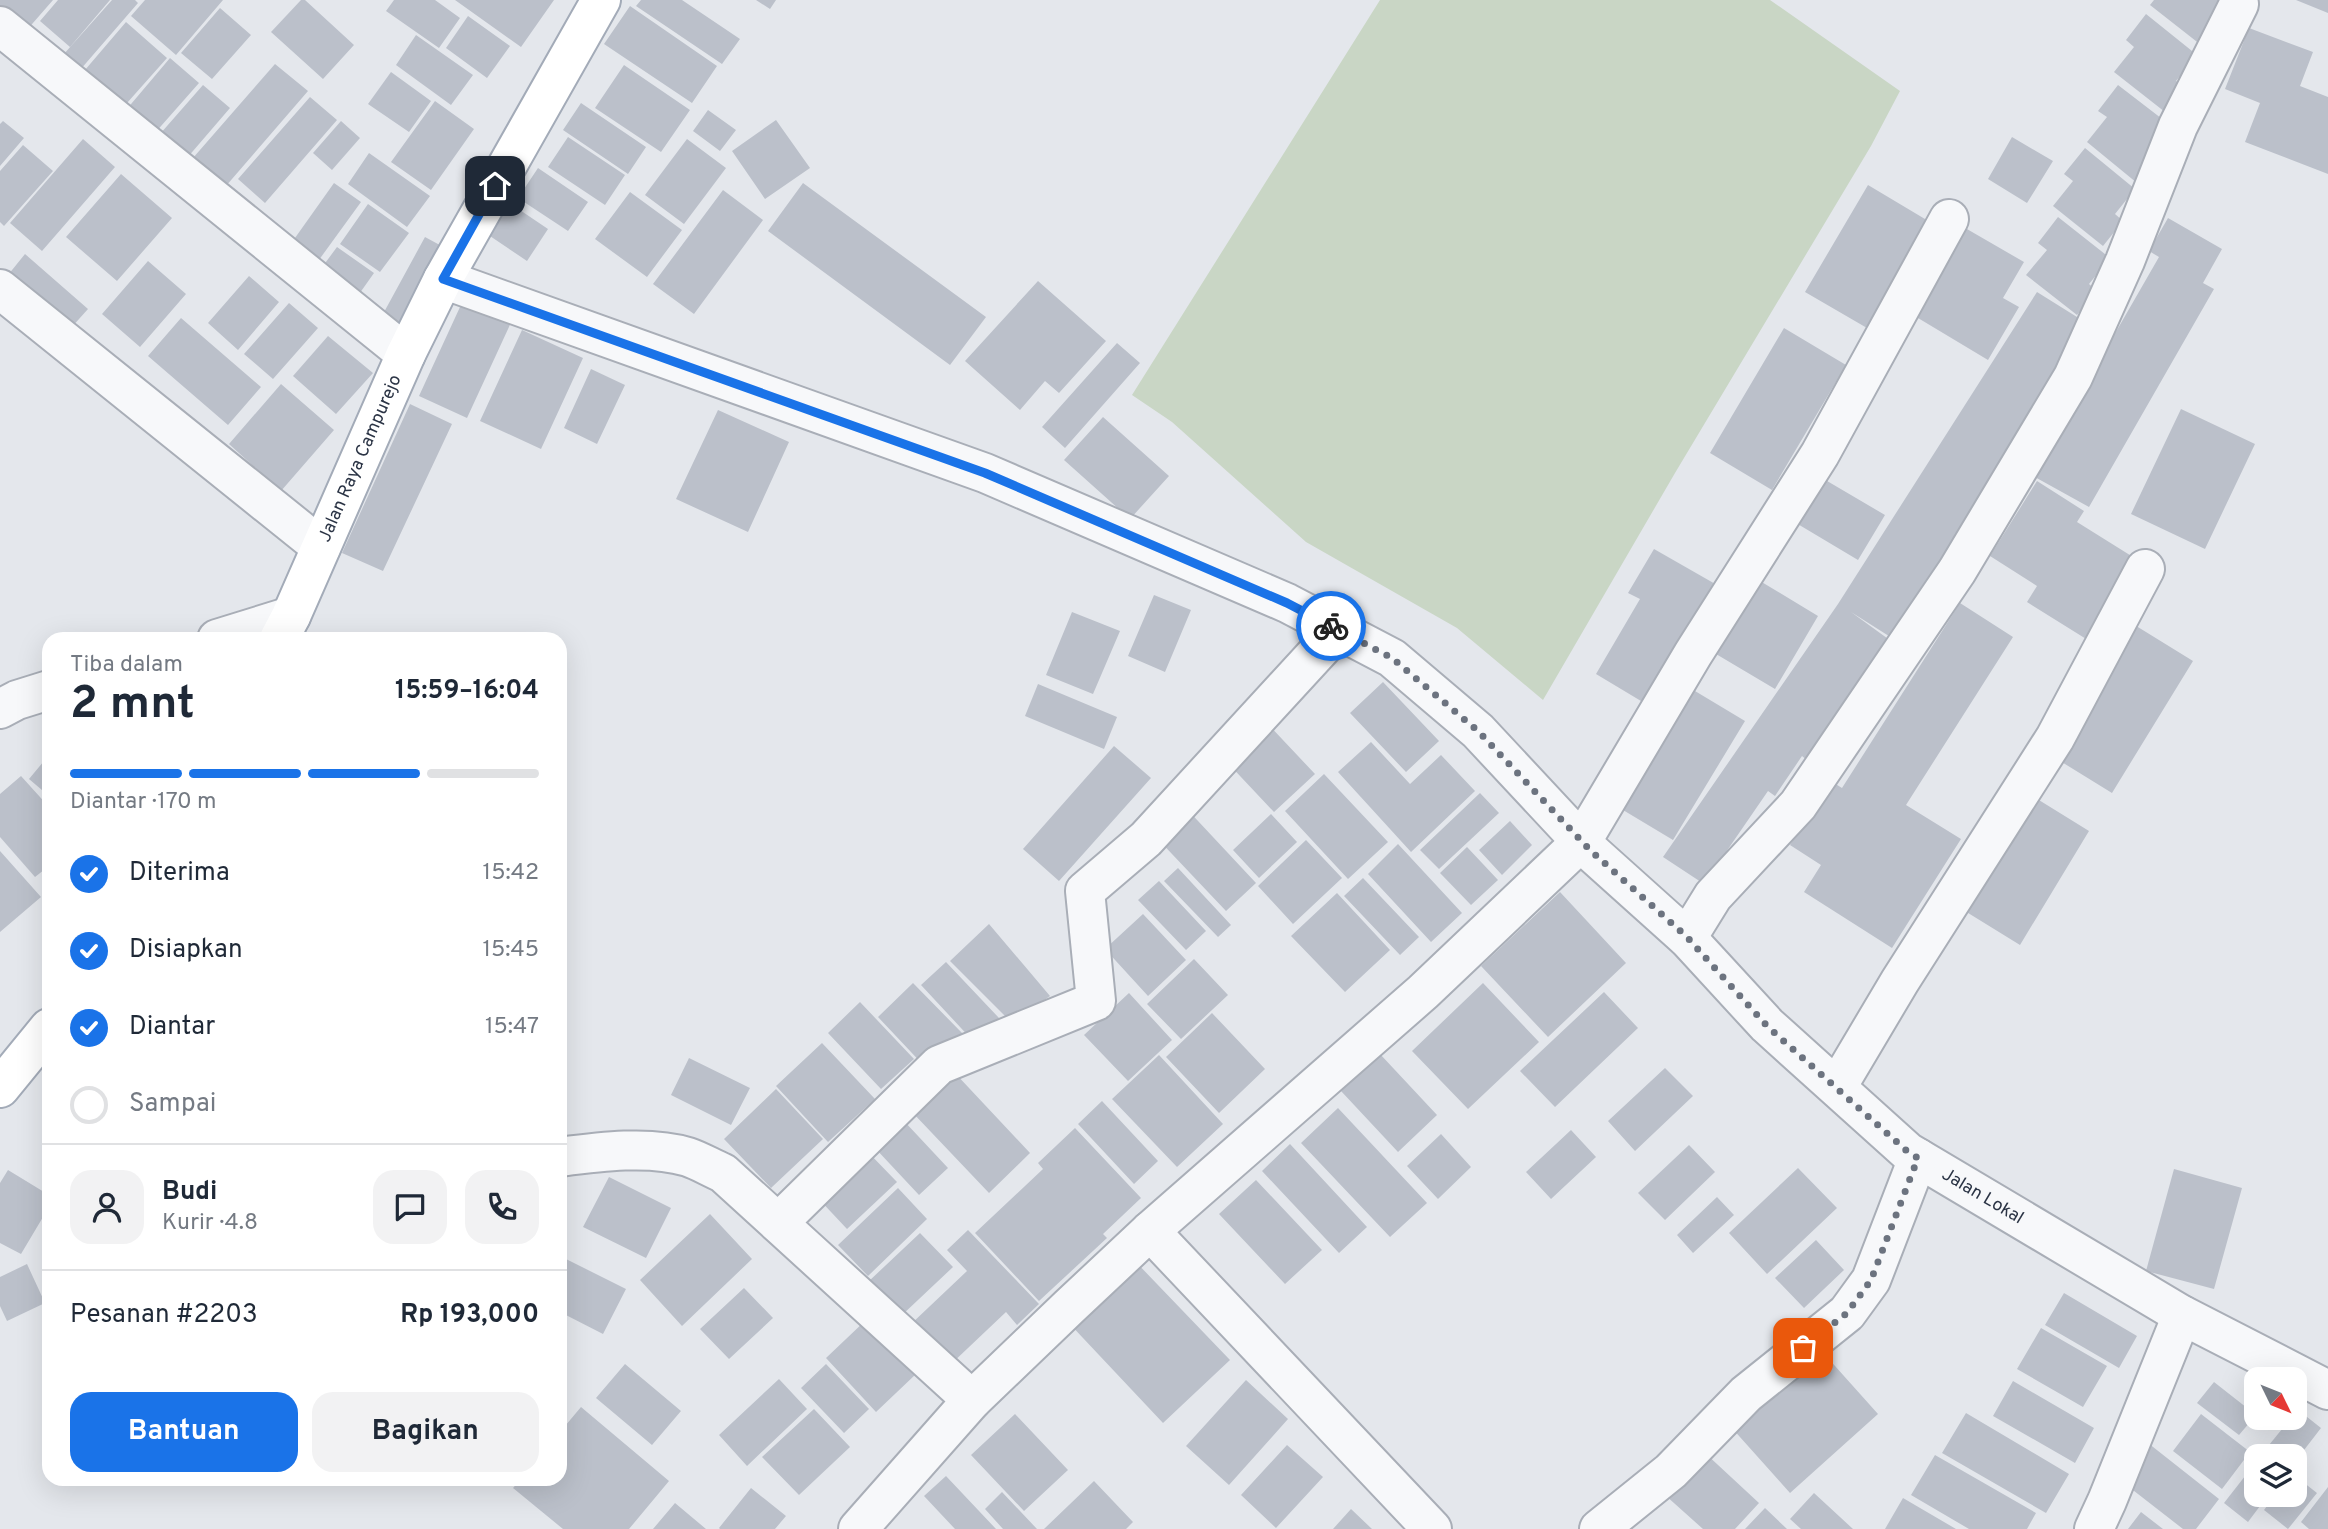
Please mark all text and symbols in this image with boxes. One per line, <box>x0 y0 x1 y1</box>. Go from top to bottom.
pin <box>465 156 525 216</box>
icon: home <box>476 167 514 205</box>
street label: Jalan Raya Campurejo <box>313 371 407 546</box>
courier <box>1296 591 1366 661</box>
icon: bike <box>1312 607 1350 645</box>
text: Tiba dalam <box>70 651 183 680</box>
text: 15:59–16:04 <box>395 675 539 708</box>
text: 2 mnt <box>70 676 195 735</box>
text: Diantar · 170 m <box>70 788 217 817</box>
icon: check <box>70 855 108 893</box>
text: Diterima <box>129 857 230 890</box>
text: 15:42 <box>483 859 539 888</box>
icon: check <box>70 932 108 970</box>
text: Disiapkan <box>129 934 243 967</box>
text: 15:45 <box>482 936 539 965</box>
icon: check <box>70 1009 108 1047</box>
text: Diantar <box>129 1011 215 1044</box>
text: 15:47 <box>485 1013 539 1042</box>
text: Sampai <box>129 1088 216 1121</box>
street label: Jalan Lokal <box>1937 1163 2028 1230</box>
button: person <box>70 1170 144 1244</box>
button: chat <box>373 1170 447 1244</box>
button: phone <box>465 1170 539 1244</box>
text: Budi <box>162 1176 217 1209</box>
text: Kurir · 4.8 <box>162 1209 258 1238</box>
text: Pesanan #2203 <box>70 1299 258 1332</box>
text: Rp 193,000 <box>400 1299 539 1332</box>
pin <box>1773 1318 1833 1378</box>
icon: bag <box>1784 1329 1822 1367</box>
north arrow <box>2244 1367 2306 1430</box>
map controls <box>2244 1367 2307 1507</box>
button: Bantuan <box>70 1392 298 1472</box>
button: Bagikan <box>312 1392 539 1472</box>
button: layers <box>2244 1444 2307 1507</box>

